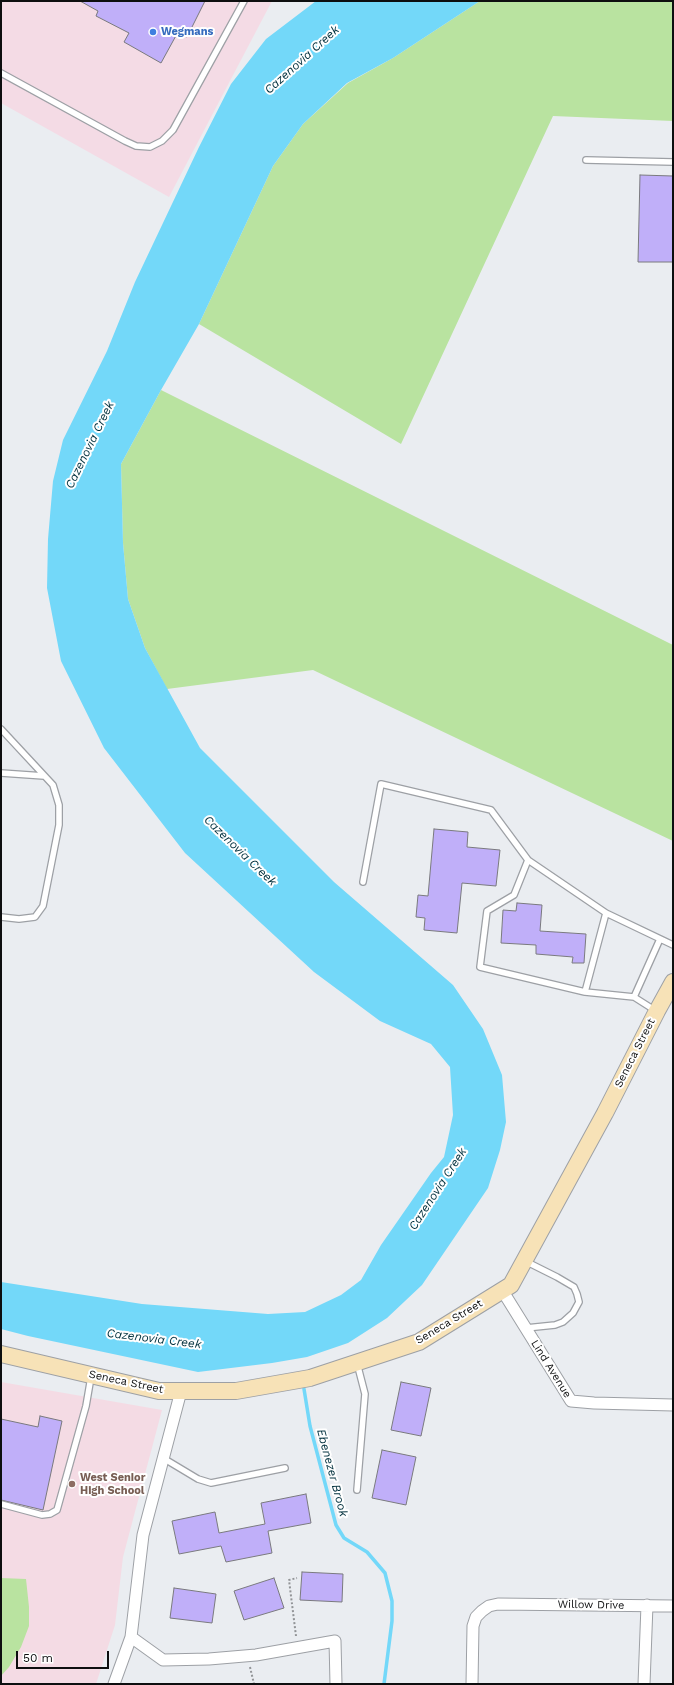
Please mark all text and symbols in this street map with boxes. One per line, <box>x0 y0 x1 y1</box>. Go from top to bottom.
water label: Cazenovia Creek <box>262 23 342 97</box>
place label: Wegmans <box>161 25 213 39</box>
marker: Wegmans <box>148 27 158 37</box>
water label: Cazenovia Creek <box>63 399 117 491</box>
water label: Cazenovia Creek <box>201 813 279 889</box>
street label: Seneca Street <box>612 1016 658 1090</box>
water label: Cazenovia Creek <box>406 1145 470 1233</box>
street label: Seneca Street <box>413 1297 485 1347</box>
water label: Cazenovia Creek <box>106 1326 202 1352</box>
street label: Lind Avenue <box>528 1338 574 1400</box>
street label: Seneca Street <box>88 1368 164 1396</box>
water label: Ebenezer Brook <box>313 1428 351 1518</box>
place label: West Senior High School <box>80 1471 145 1497</box>
marker: West Senior High School <box>67 1479 77 1489</box>
street label: Willow Drive <box>557 1598 625 1612</box>
scale bar <box>18 1643 111 1669</box>
text: 50 m <box>23 1651 53 1665</box>

